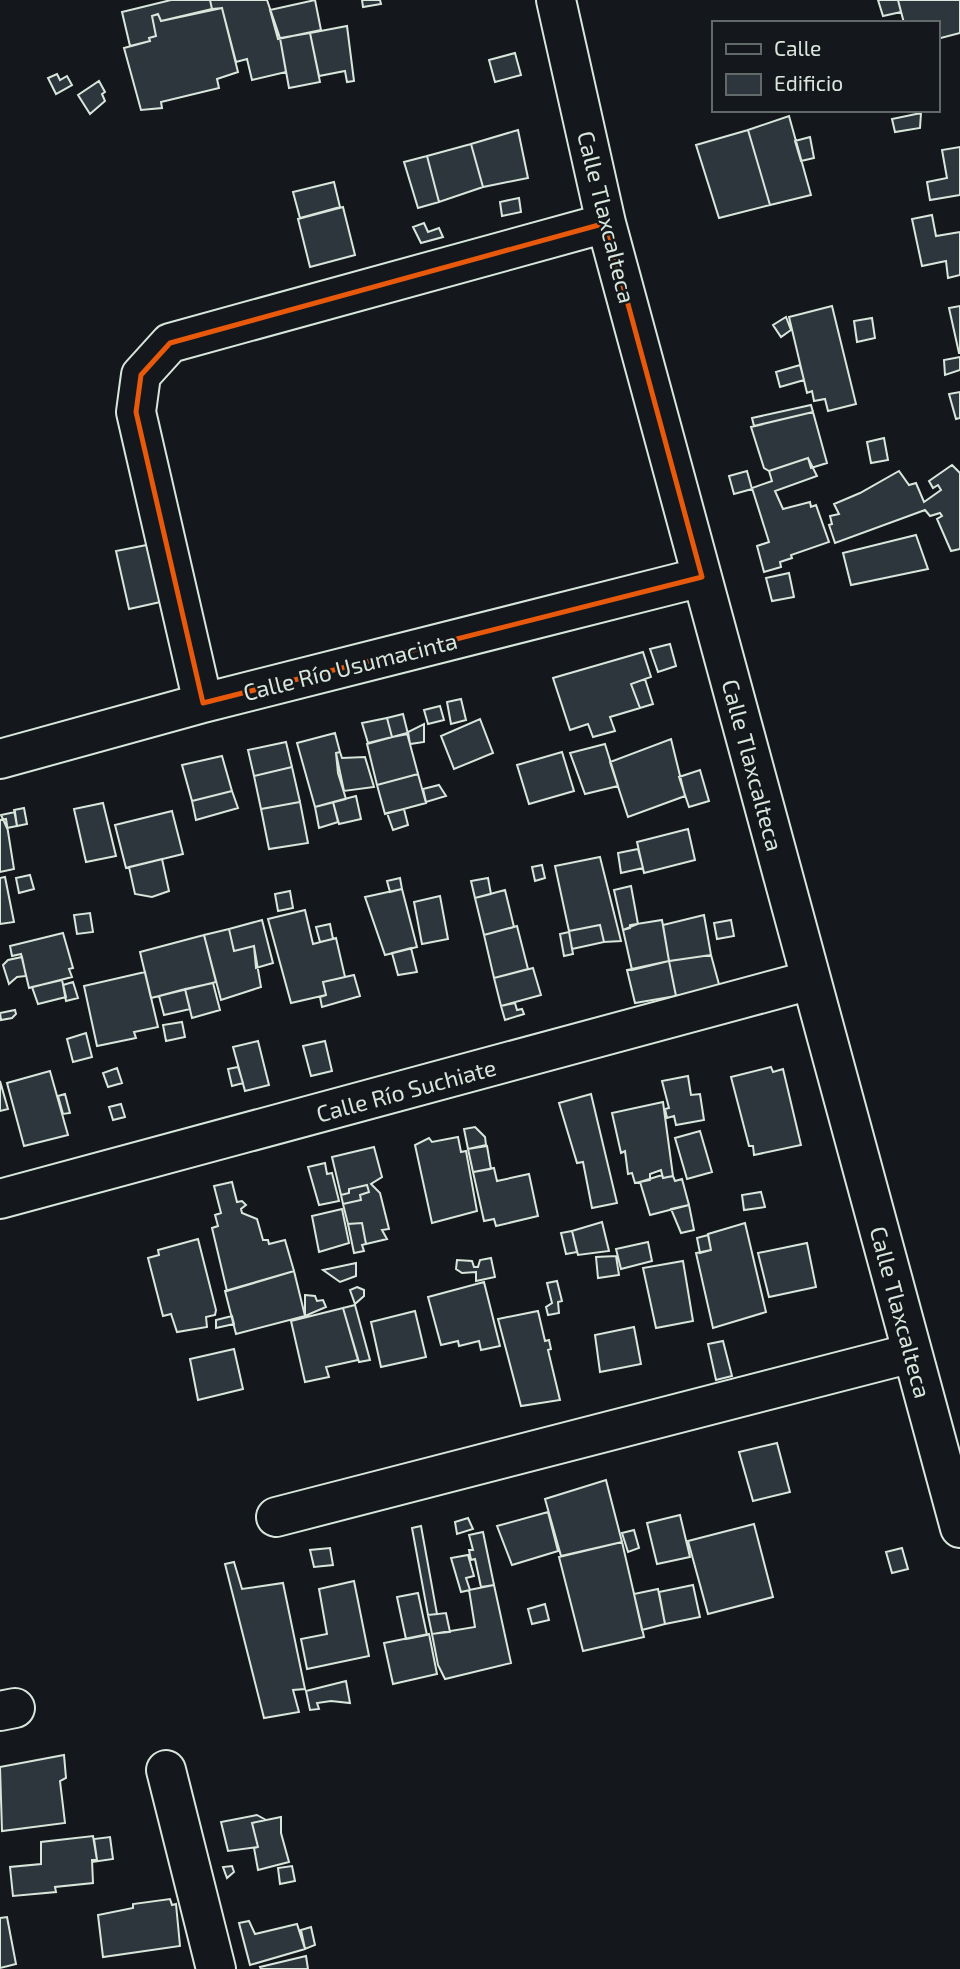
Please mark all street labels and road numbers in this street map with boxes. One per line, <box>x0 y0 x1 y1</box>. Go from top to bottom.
street label: Calle Tlaxcalteca <box>572 128 642 306</box>
street label: Calle Río Usumacinta <box>240 626 460 706</box>
street label: Calle Tlaxcalteca <box>717 676 789 854</box>
street label: Calle Río Suchiate <box>313 1053 499 1127</box>
street label: Calle Tlaxcalteca <box>865 1223 937 1401</box>

